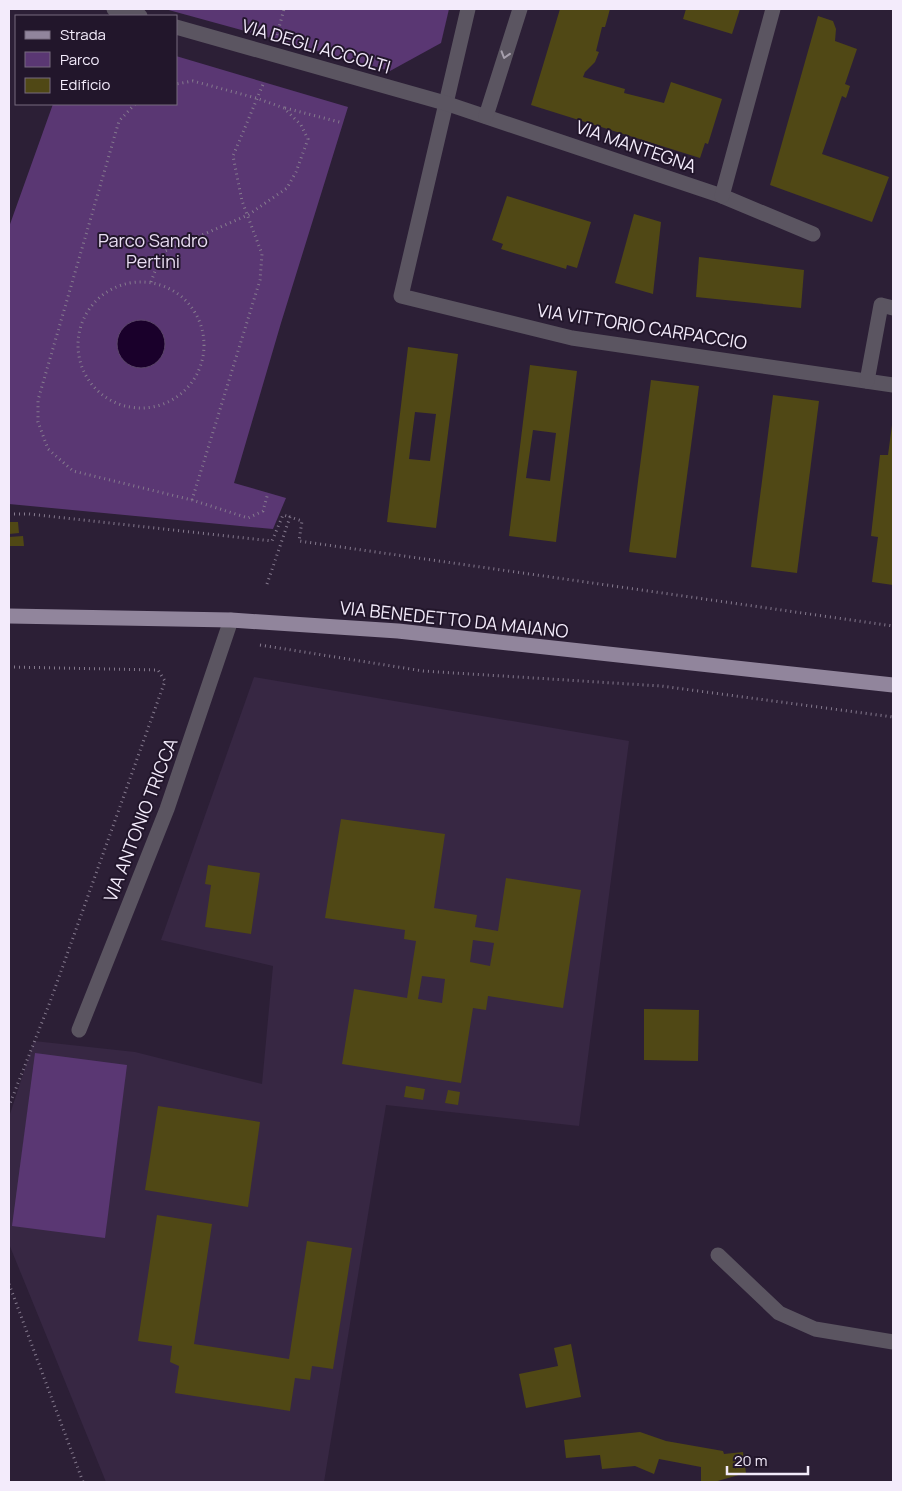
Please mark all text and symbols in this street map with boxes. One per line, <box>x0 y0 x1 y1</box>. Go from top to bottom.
street label: VIA DEGLI ACCOLTI <box>239 13 393 79</box>
legend <box>15 15 178 105</box>
text: Strada <box>60 24 106 45</box>
text: Parco <box>60 49 99 70</box>
one-way arrow <box>501 51 511 59</box>
text: Edificio <box>60 74 111 95</box>
street label: VIA MANTEGNA <box>573 114 700 178</box>
park label: Parco Sandro Pertini <box>98 228 208 273</box>
street label: VIA VITTORIO CARPACCIO <box>535 298 749 354</box>
street label: VIA BENEDETTO DA MAIANO <box>339 595 570 643</box>
street label: VIA ANTONIO TRICCA <box>98 734 183 905</box>
scale bar <box>727 1444 808 1476</box>
text: 20 m <box>734 1450 767 1471</box>

